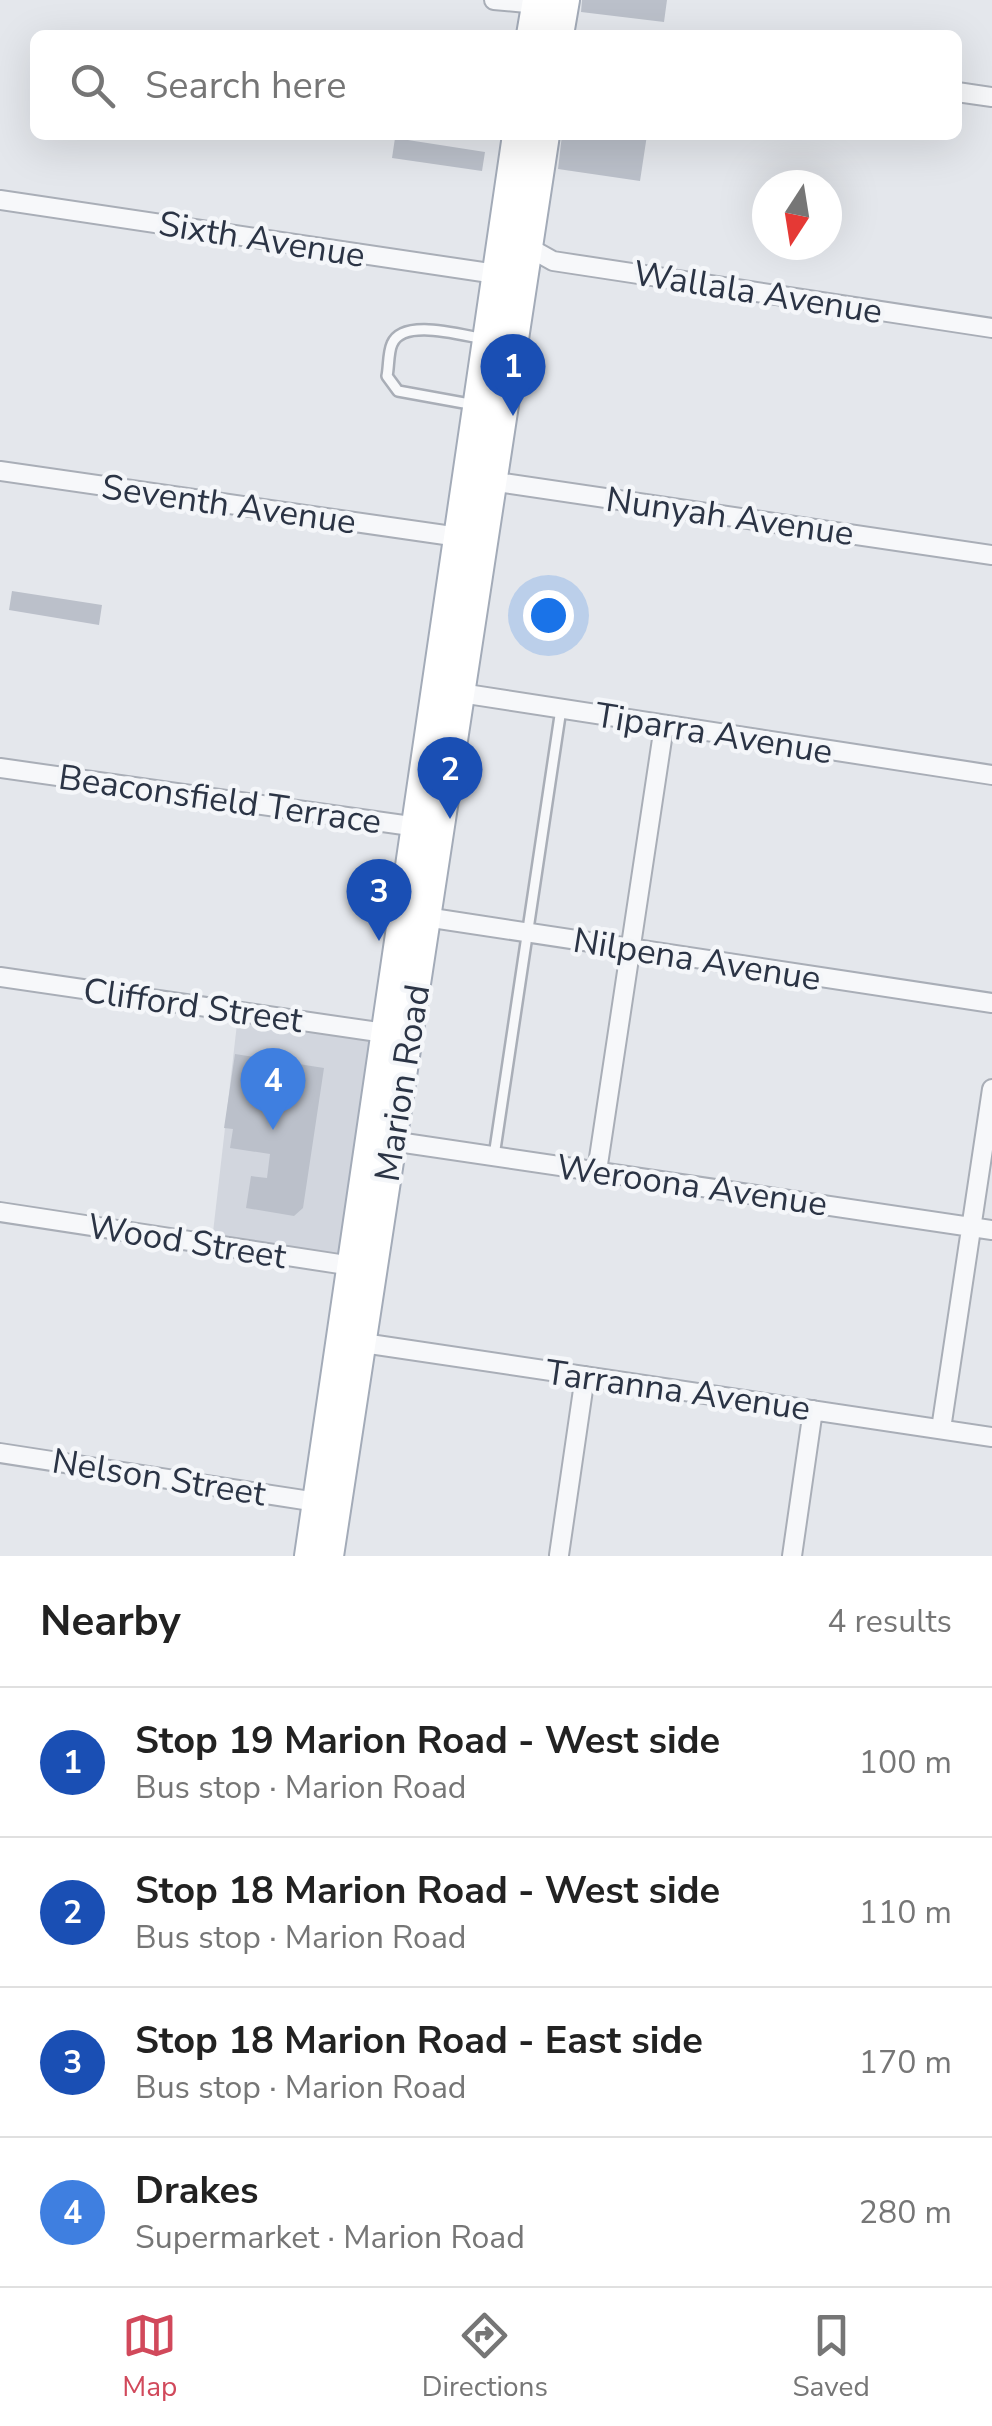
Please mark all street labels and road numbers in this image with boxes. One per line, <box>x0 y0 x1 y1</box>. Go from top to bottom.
street label: Sixth Avenue <box>155 200 368 279</box>
street label: Wallala Avenue <box>630 250 886 335</box>
street label: Seventh Avenue <box>99 463 359 546</box>
street label: Nunyah Avenue <box>603 476 857 557</box>
street label: Tiparra Avenue <box>592 692 836 775</box>
street label: Beaconsfield Terrace <box>55 754 384 845</box>
street label: Nilpena Avenue <box>570 917 824 1002</box>
street label: Clifford Street <box>80 967 306 1044</box>
street label: Marion Road <box>364 981 441 1185</box>
street label: Weroona Avenue <box>554 1143 830 1228</box>
street label: Wood Street <box>84 1203 290 1280</box>
street label: Tarranna Avenue <box>543 1349 813 1432</box>
street label: Nelson Street <box>49 1437 270 1518</box>

